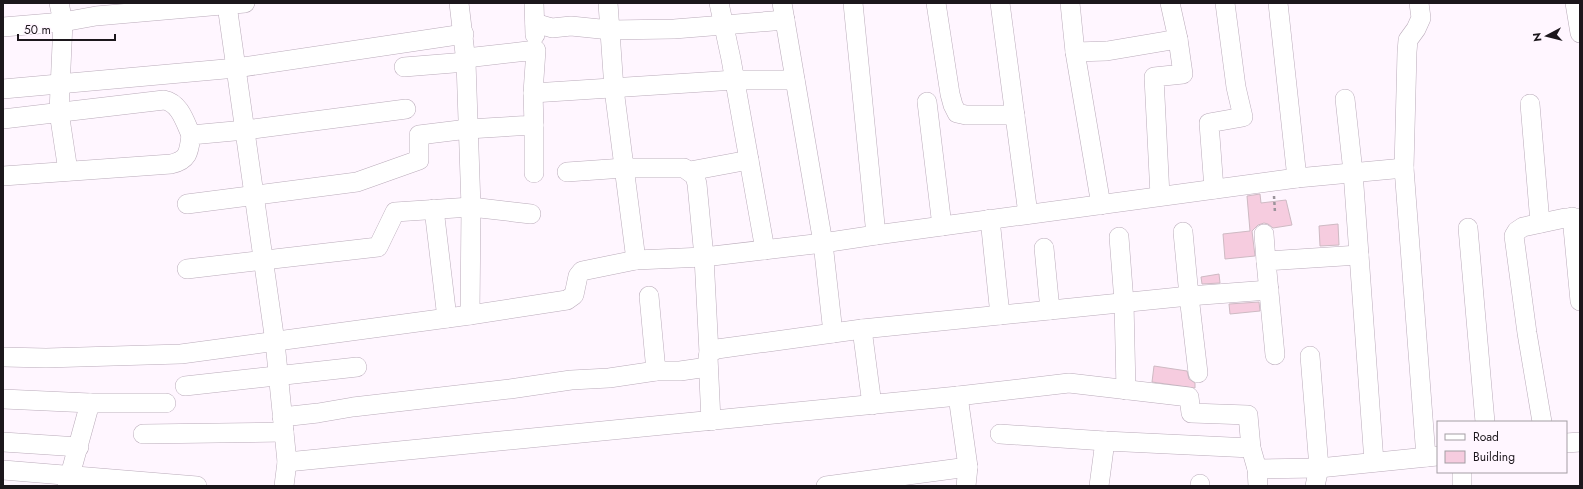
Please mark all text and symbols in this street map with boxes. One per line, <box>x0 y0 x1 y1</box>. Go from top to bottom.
scale bar <box>18 16 115 42</box>
north arrow <box>1527 16 1567 56</box>
text: 50 m <box>24 21 51 39</box>
text: N <box>1529 32 1546 43</box>
legend <box>1437 421 1567 473</box>
text: Road <box>1473 428 1499 446</box>
text: Building <box>1473 448 1515 466</box>

